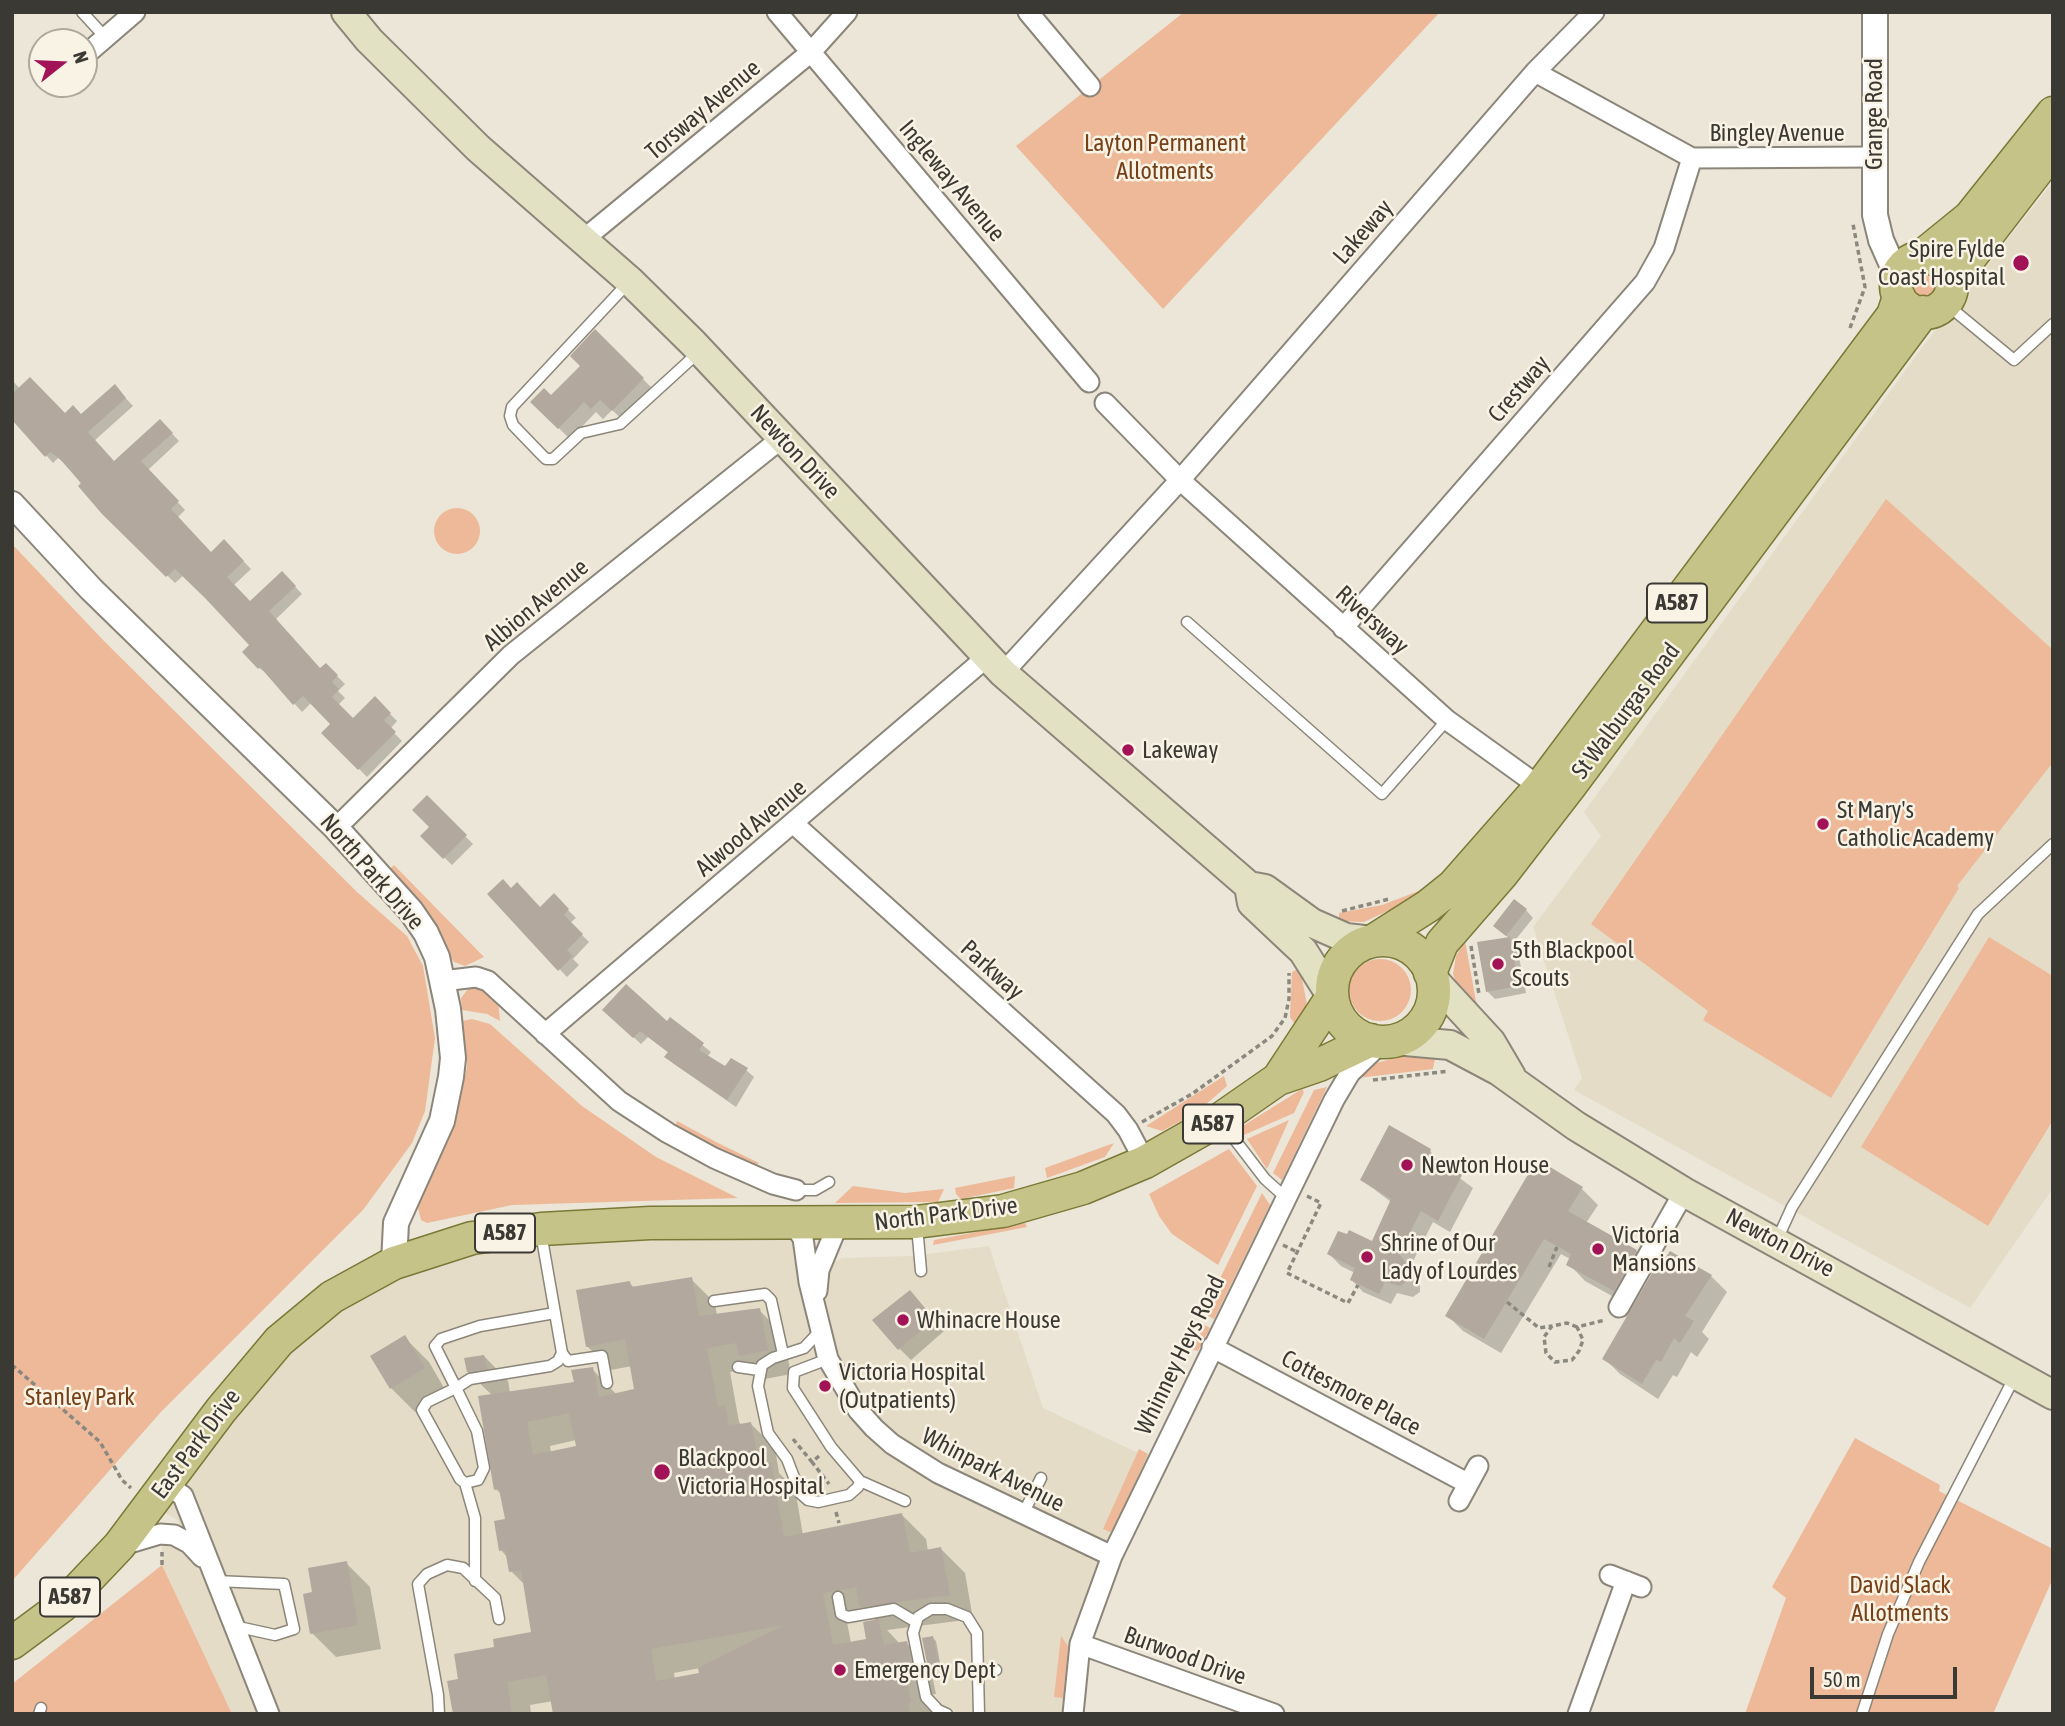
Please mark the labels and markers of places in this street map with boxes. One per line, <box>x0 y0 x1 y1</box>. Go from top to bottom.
place label: Spire Fylde Coast Hospital <box>1878 235 2005 291</box>
marker: Spire Fylde Coast Hospital <box>2011 253 2031 273</box>
place label: Lakeway <box>1142 736 1218 764</box>
marker: Lakeway <box>1120 742 1136 758</box>
place label: St Mary's Catholic Academy <box>1837 796 1994 852</box>
marker: St Mary's Catholic Academy <box>1815 816 1831 832</box>
place label: 5th Blackpool Scouts <box>1512 936 1634 992</box>
marker: 5th Blackpool Scouts <box>1490 956 1506 972</box>
place label: Newton House <box>1421 1151 1549 1179</box>
marker: Newton House <box>1399 1157 1415 1173</box>
place label: Victoria Mansions <box>1612 1221 1696 1277</box>
place label: Shrine of Our Lady of Lourdes <box>1381 1229 1517 1285</box>
marker: Victoria Mansions <box>1590 1241 1606 1257</box>
marker: Shrine of Our Lady of Lourdes <box>1359 1249 1375 1265</box>
place label: Whinacre House <box>917 1306 1061 1334</box>
marker: Whinacre House <box>895 1312 911 1328</box>
place label: Victoria Hospital (Outpatients) <box>839 1358 985 1414</box>
marker: Victoria Hospital (Outpatients) <box>817 1378 833 1394</box>
place label: Blackpool Victoria Hospital <box>678 1444 824 1500</box>
marker: Blackpool Victoria Hospital <box>652 1462 672 1482</box>
place label: Emergency Dept <box>854 1656 996 1684</box>
marker: Emergency Dept <box>832 1662 848 1678</box>

